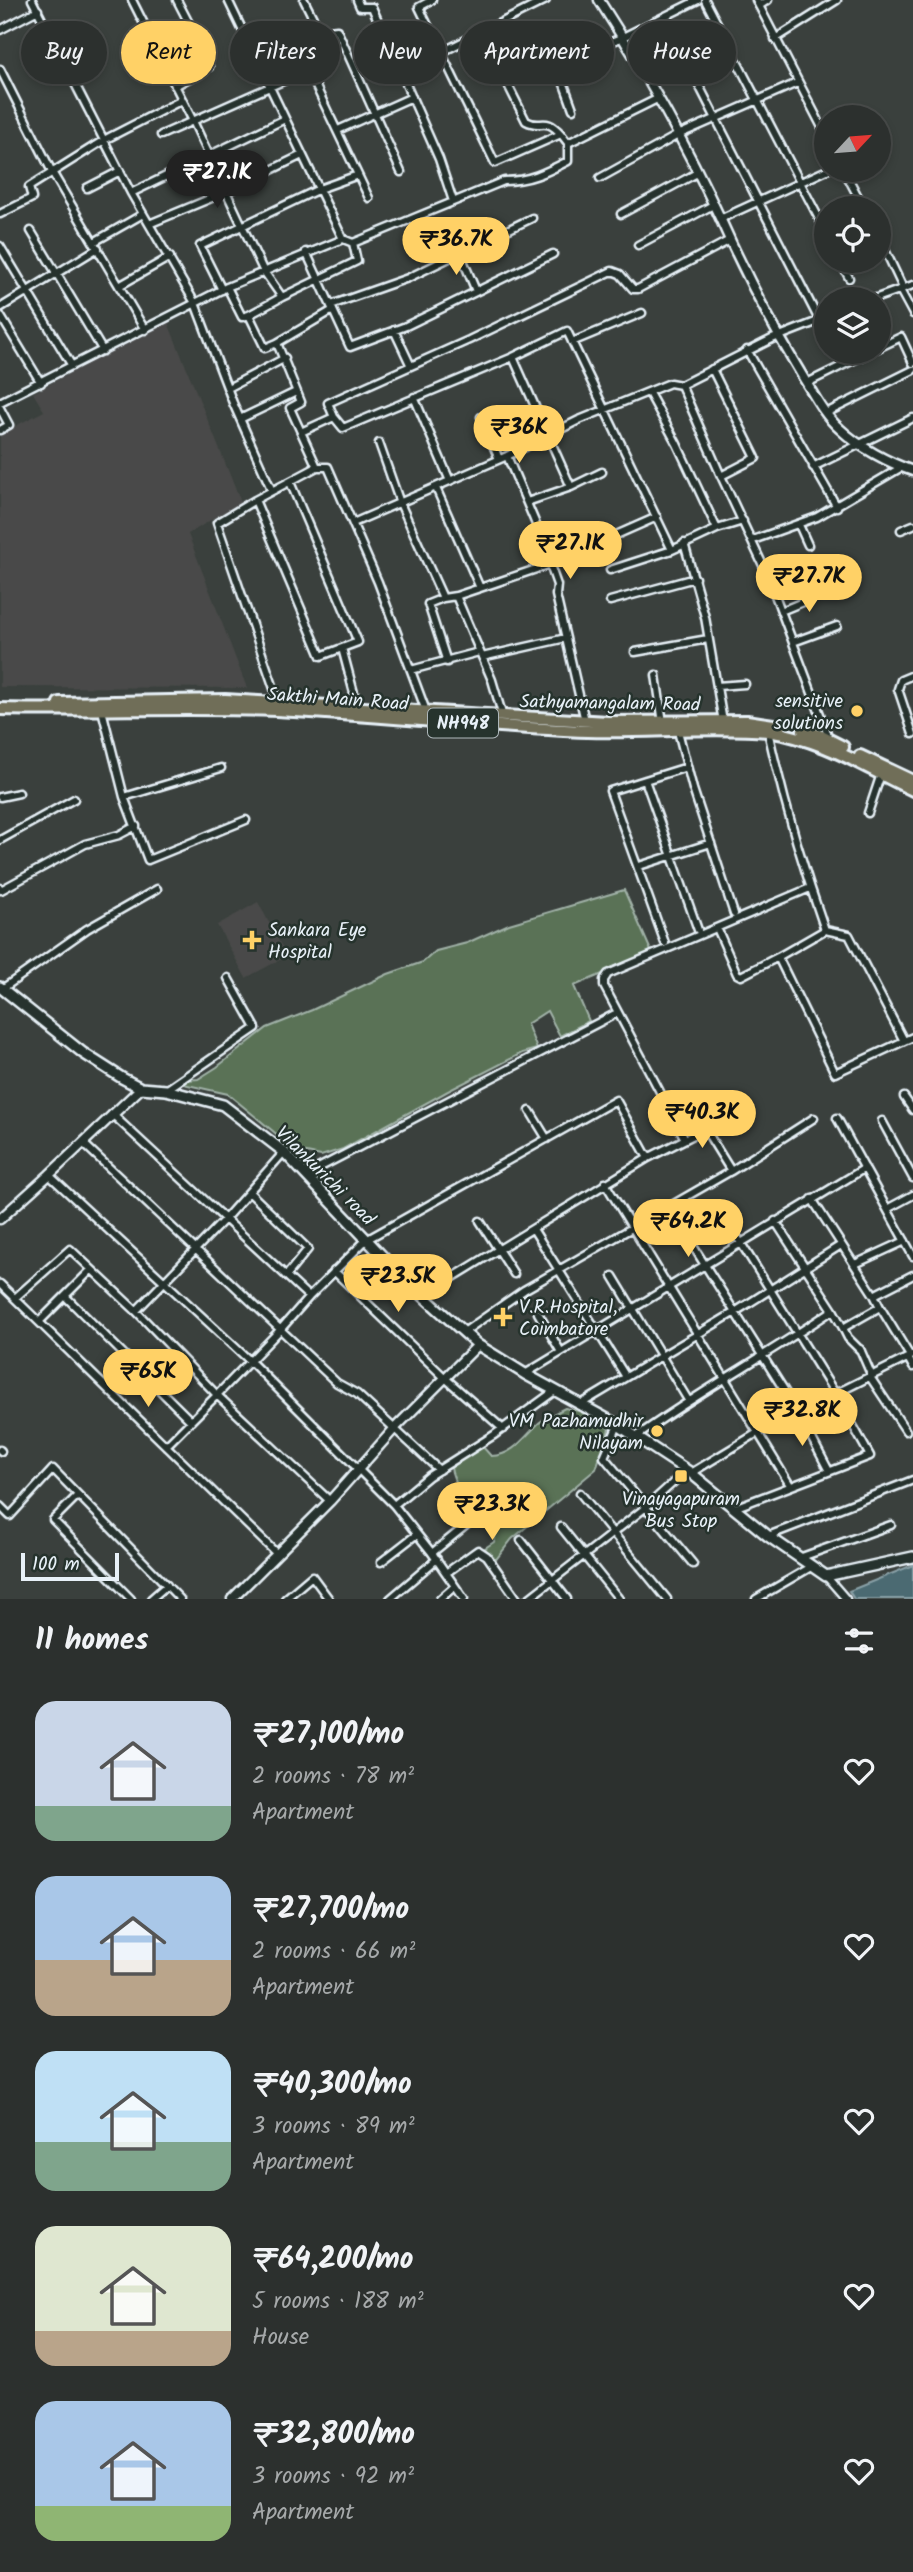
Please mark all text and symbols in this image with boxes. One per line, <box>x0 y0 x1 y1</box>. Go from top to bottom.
chip: Buy <box>21 21 107 84</box>
chip: Rent <box>121 21 216 84</box>
chip: Filters <box>230 21 340 84</box>
chip: New <box>354 21 446 84</box>
chip: Apartment <box>460 21 614 84</box>
chip: House <box>628 21 736 84</box>
north arrow <box>814 105 891 182</box>
map controls <box>814 105 891 364</box>
pin: ₹27.1K <box>160 150 274 210</box>
text: ₹27.1K <box>182 155 252 191</box>
button: locate <box>814 196 891 273</box>
pin: ₹36.7K <box>399 218 513 277</box>
text: ₹36.7K <box>418 222 494 258</box>
button: layers <box>814 287 891 364</box>
pin: ₹36K <box>478 406 560 465</box>
text: ₹36K <box>490 410 548 446</box>
pin: ₹27.1K <box>513 522 627 581</box>
text: ₹27.1K <box>535 526 605 562</box>
pin: ₹27.7K <box>752 554 866 614</box>
text: ₹27.7K <box>772 559 846 595</box>
street label: Sakthi Main Road <box>266 680 410 720</box>
street label: Sathyamangalam Road <box>519 687 701 721</box>
place label: sensitive solutions <box>774 687 843 739</box>
marker: sensitive solutions <box>849 703 865 719</box>
road number: NH948 <box>428 708 498 738</box>
place label: Sankara Eye Hospital <box>268 916 367 968</box>
marker: Sankara Eye Hospital <box>242 930 262 950</box>
pin: ₹40.3K <box>645 1090 759 1150</box>
text: ₹40.3K <box>664 1095 740 1131</box>
street label: Vilankurichi road <box>268 1119 382 1234</box>
pin: ₹64.2K <box>631 1200 745 1259</box>
text: ₹64.2K <box>649 1204 727 1240</box>
pin: ₹23.5K <box>341 1254 455 1314</box>
text: ₹23.5K <box>360 1259 436 1295</box>
place label: V.R.Hospital, Coimbatore <box>519 1293 618 1345</box>
marker: V.R.Hospital, Coimbatore <box>493 1307 513 1327</box>
pin: ₹65K <box>107 1350 189 1409</box>
text: ₹65K <box>119 1354 177 1390</box>
pin: ₹32.8K <box>745 1388 859 1448</box>
text: ₹32.8K <box>763 1393 841 1429</box>
place label: VM Pazhamudhir Nilayam <box>509 1407 645 1459</box>
marker: VM Pazhamudhir Nilayam <box>649 1423 665 1439</box>
marker: Vinayagapuram Bus Stop <box>673 1468 689 1484</box>
pin: ₹23.3K <box>435 1482 549 1542</box>
place label: Vinayagapuram Bus Stop <box>622 1485 740 1537</box>
text: ₹23.3K <box>453 1487 531 1523</box>
scale bar <box>21 1550 119 1582</box>
text: 100 m <box>32 1550 80 1580</box>
text: 11 homes <box>35 1617 148 1665</box>
icon: filters <box>840 1622 878 1660</box>
text: ₹27,100/mo <box>252 1711 404 1759</box>
icon: home <box>91 1729 175 1813</box>
icon: heart <box>840 1752 878 1790</box>
text: 2 rooms · 78 m² <box>252 1759 414 1795</box>
text: Apartment <box>252 1795 354 1831</box>
text: ₹27,700/mo <box>252 1886 409 1934</box>
icon: home <box>91 1904 175 1988</box>
icon: heart <box>840 1927 878 1965</box>
text: 2 rooms · 66 m² <box>252 1934 415 1970</box>
text: Apartment <box>252 1970 354 2006</box>
text: ₹40,300/mo <box>252 2061 412 2109</box>
icon: home <box>91 2079 175 2163</box>
icon: heart <box>840 2102 878 2140</box>
text: 3 rooms · 89 m² <box>252 2109 415 2145</box>
text: Apartment <box>252 2145 354 2181</box>
text: ₹64,200/mo <box>252 2236 414 2284</box>
icon: home <box>91 2254 175 2338</box>
icon: heart <box>840 2277 878 2315</box>
text: 5 rooms · 188 m² <box>252 2284 424 2320</box>
text: House <box>252 2320 309 2356</box>
text: ₹32,800/mo <box>252 2411 415 2459</box>
icon: home <box>91 2429 175 2513</box>
icon: heart <box>840 2452 878 2490</box>
text: 3 rooms · 92 m² <box>252 2459 414 2495</box>
text: Apartment <box>252 2495 354 2531</box>

